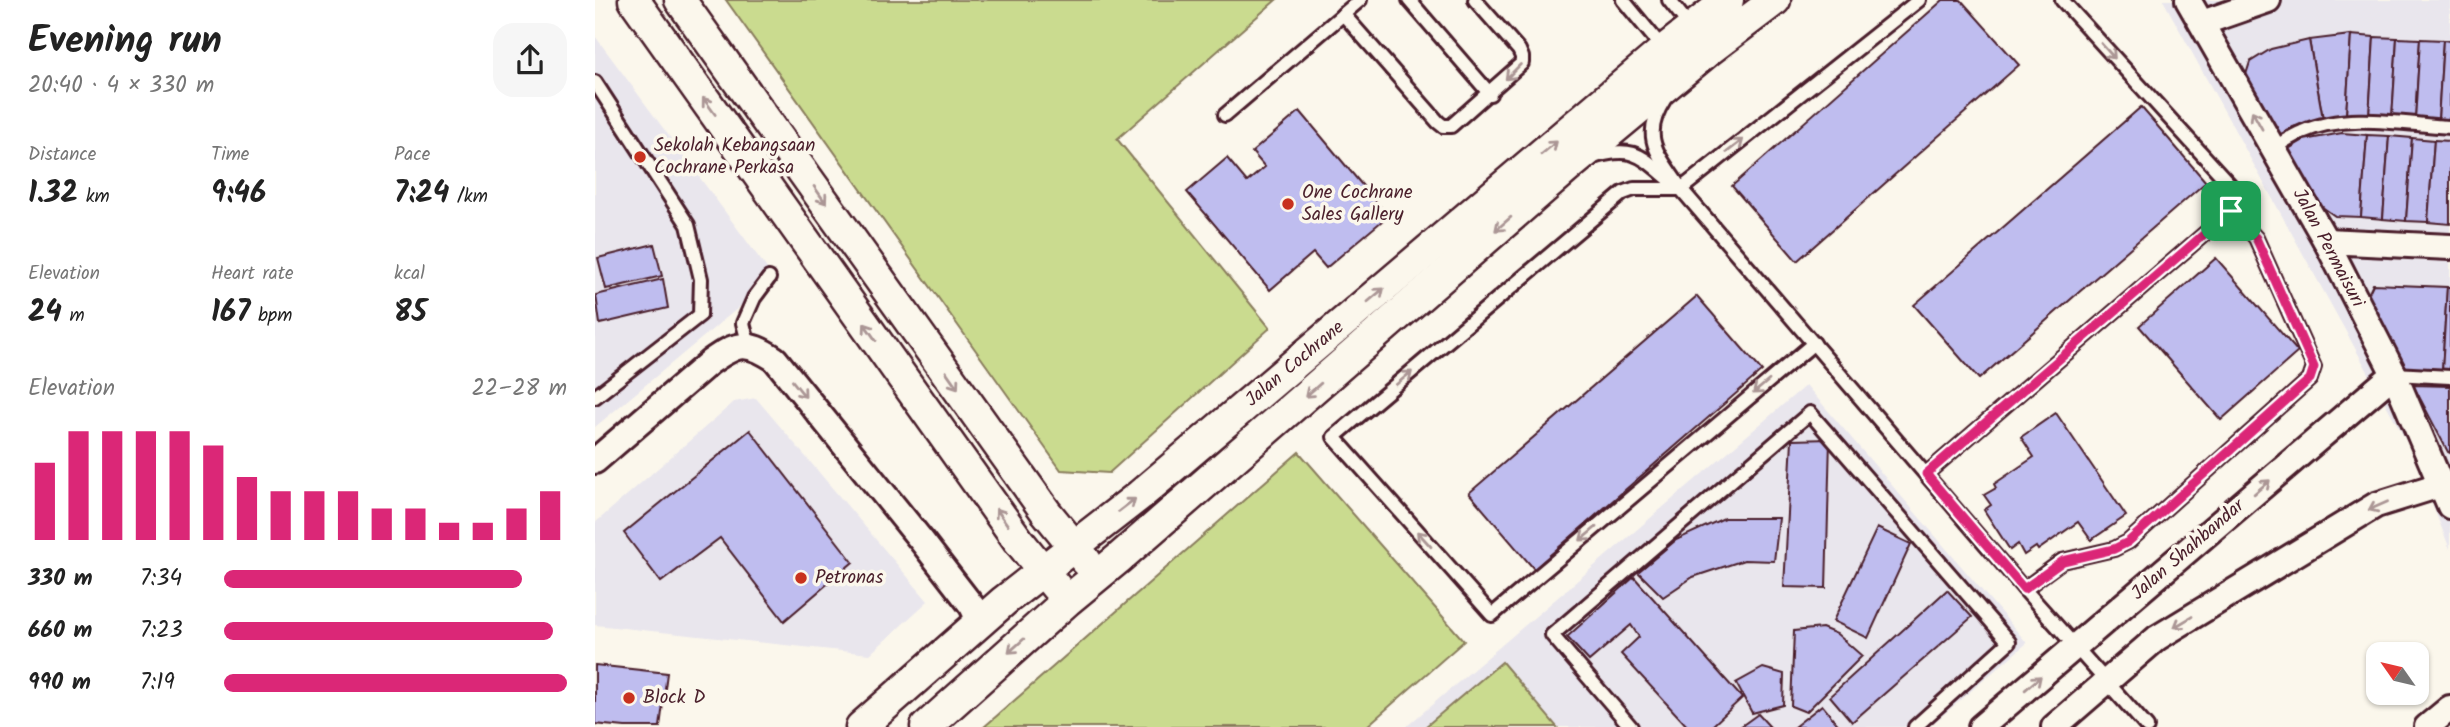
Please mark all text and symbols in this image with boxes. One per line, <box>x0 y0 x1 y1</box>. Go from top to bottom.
text: Evening run <box>28 12 222 72</box>
button: share <box>493 23 567 97</box>
one-way arrow <box>2100 42 2116 60</box>
one-way arrow <box>1504 63 1521 80</box>
text: 20:40 · 4 × 330 m <box>28 68 214 104</box>
one-way arrow <box>702 97 717 116</box>
one-way arrow <box>2250 110 2263 131</box>
place label: Sekolah Kebangsaan Cochrane Perkasa <box>654 131 815 183</box>
one-way arrow <box>1725 139 1743 154</box>
text: Distance <box>28 140 96 170</box>
text: Time <box>211 140 249 170</box>
text: Pace <box>394 140 430 170</box>
one-way arrow <box>1540 140 1558 156</box>
marker: Sekolah Kebangsaan Cochrane Perkasa <box>632 149 648 165</box>
text: 1.32 <box>28 170 78 218</box>
text: 9:46 <box>211 170 266 218</box>
text: 7:24 <box>394 170 449 218</box>
place label: One Cochrane Sales Gallery <box>1302 178 1413 230</box>
pin <box>2201 181 2261 241</box>
text: km <box>78 182 110 212</box>
text: /km <box>449 182 488 212</box>
street label: Jalan Permaisuri <box>2284 183 2373 314</box>
one-way arrow <box>813 185 827 204</box>
icon: arrive <box>2212 192 2250 230</box>
marker: One Cochrane Sales Gallery <box>1280 196 1296 212</box>
one-way arrow <box>1494 216 1512 232</box>
text: Elevation <box>28 259 100 289</box>
text: Heart rate <box>211 259 294 289</box>
text: kcal <box>394 259 425 289</box>
one-way arrow <box>1366 287 1384 303</box>
text: 24 <box>28 289 62 337</box>
text: 167 <box>211 289 250 337</box>
text: 85 <box>394 289 427 337</box>
text: m <box>62 301 85 331</box>
text: bpm <box>250 301 292 331</box>
street label: Jalan Cochrane <box>1239 313 1352 415</box>
one-way arrow <box>863 322 878 341</box>
one-way arrow <box>945 370 959 389</box>
one-way arrow <box>1394 370 1412 386</box>
text: Elevation <box>28 371 115 407</box>
text: 22–28 m <box>472 371 567 407</box>
one-way arrow <box>1753 379 1771 395</box>
one-way arrow <box>792 380 807 398</box>
one-way arrow <box>1304 382 1322 398</box>
one-way arrow <box>2253 479 2271 495</box>
street label: Jalan Shahbandar <box>2125 491 2253 608</box>
one-way arrow <box>1117 498 1136 512</box>
one-way arrow <box>2368 500 2389 513</box>
one-way arrow <box>995 508 1009 527</box>
one-way arrow <box>1579 526 1597 542</box>
one-way arrow <box>1416 530 1432 548</box>
text: 330 m <box>28 561 93 597</box>
text: 7:34 <box>140 561 182 597</box>
place label: Petronas <box>815 563 883 593</box>
marker: Petronas <box>793 570 809 586</box>
text: 660 m <box>28 613 92 649</box>
text: 7:23 <box>140 613 183 649</box>
one-way arrow <box>2173 616 2193 630</box>
one-way arrow <box>1008 638 1025 655</box>
north arrow <box>2366 642 2429 705</box>
map controls <box>2366 642 2429 705</box>
text: 990 m <box>28 665 91 701</box>
text: 7:19 <box>140 665 175 701</box>
one-way arrow <box>2024 675 2042 691</box>
place label: Block D <box>643 683 706 713</box>
marker: Block D <box>621 690 637 706</box>

